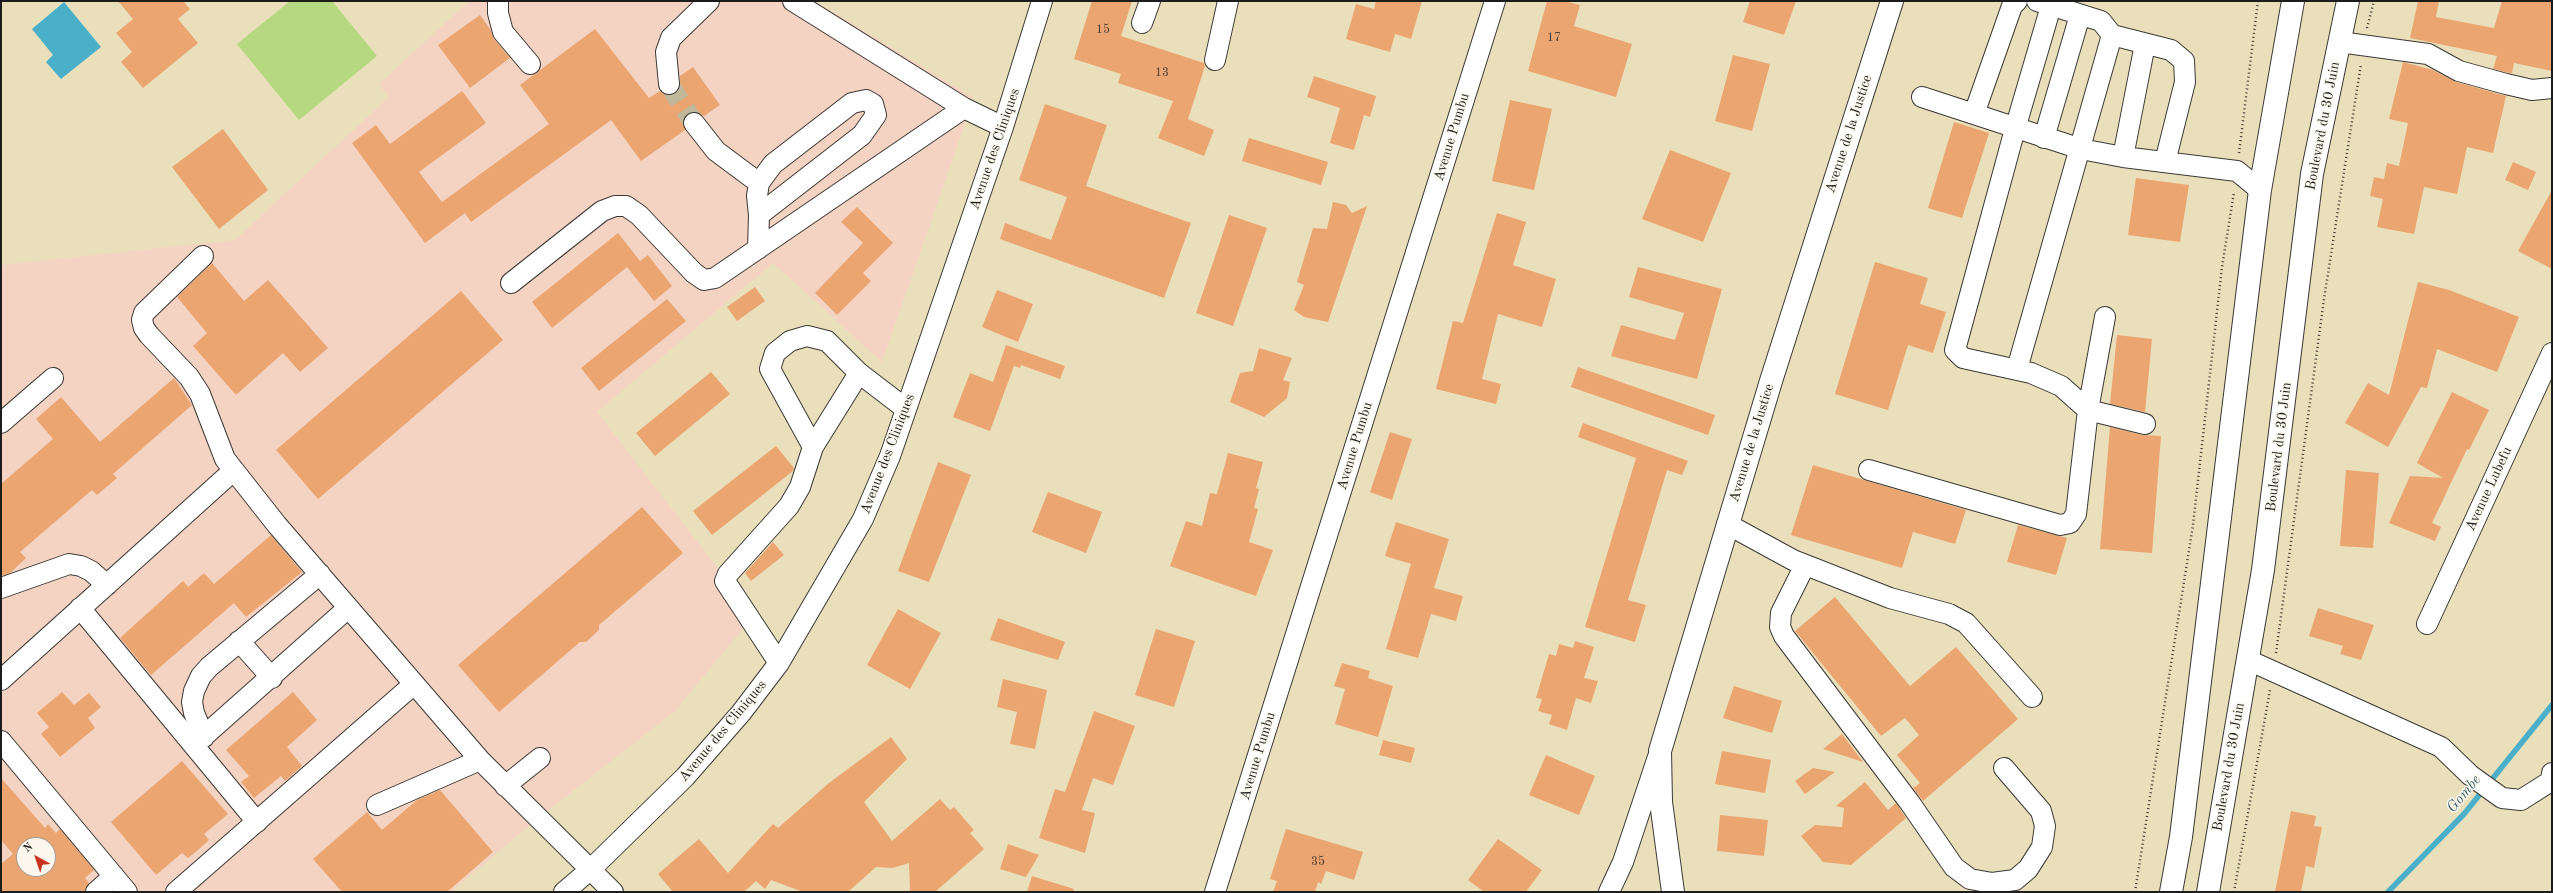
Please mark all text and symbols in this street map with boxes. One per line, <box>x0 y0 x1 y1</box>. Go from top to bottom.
house number: 15 <box>1096 23 1110 37</box>
house number: 17 <box>1547 31 1561 45</box>
street label: Boulevard du 30 Juin <box>2302 60 2344 192</box>
house number: 13 <box>1155 66 1169 80</box>
street label: Avenue de la Justice <box>1822 73 1876 195</box>
street label: Avenue des Cliniques <box>966 86 1024 212</box>
street label: Avenue Pumbu <box>1431 91 1473 183</box>
street label: Boulevard du 30 Juin <box>2263 381 2295 513</box>
street label: Avenue de la Justice <box>1726 382 1778 504</box>
street label: Avenue des Cliniques <box>857 392 919 516</box>
street label: Avenue Pumbu <box>1334 400 1376 492</box>
street label: Avenue Lubefu <box>2462 444 2516 534</box>
street label: Avenue des Cliniques <box>676 677 770 785</box>
street label: Boulevard du 30 Juin <box>2209 701 2249 833</box>
street label: Avenue Pumbu <box>1237 710 1279 802</box>
water label: Gombe <box>2443 772 2485 816</box>
north arrow <box>16 837 56 877</box>
text: N <box>22 841 35 855</box>
house number: 35 <box>1311 855 1325 869</box>

